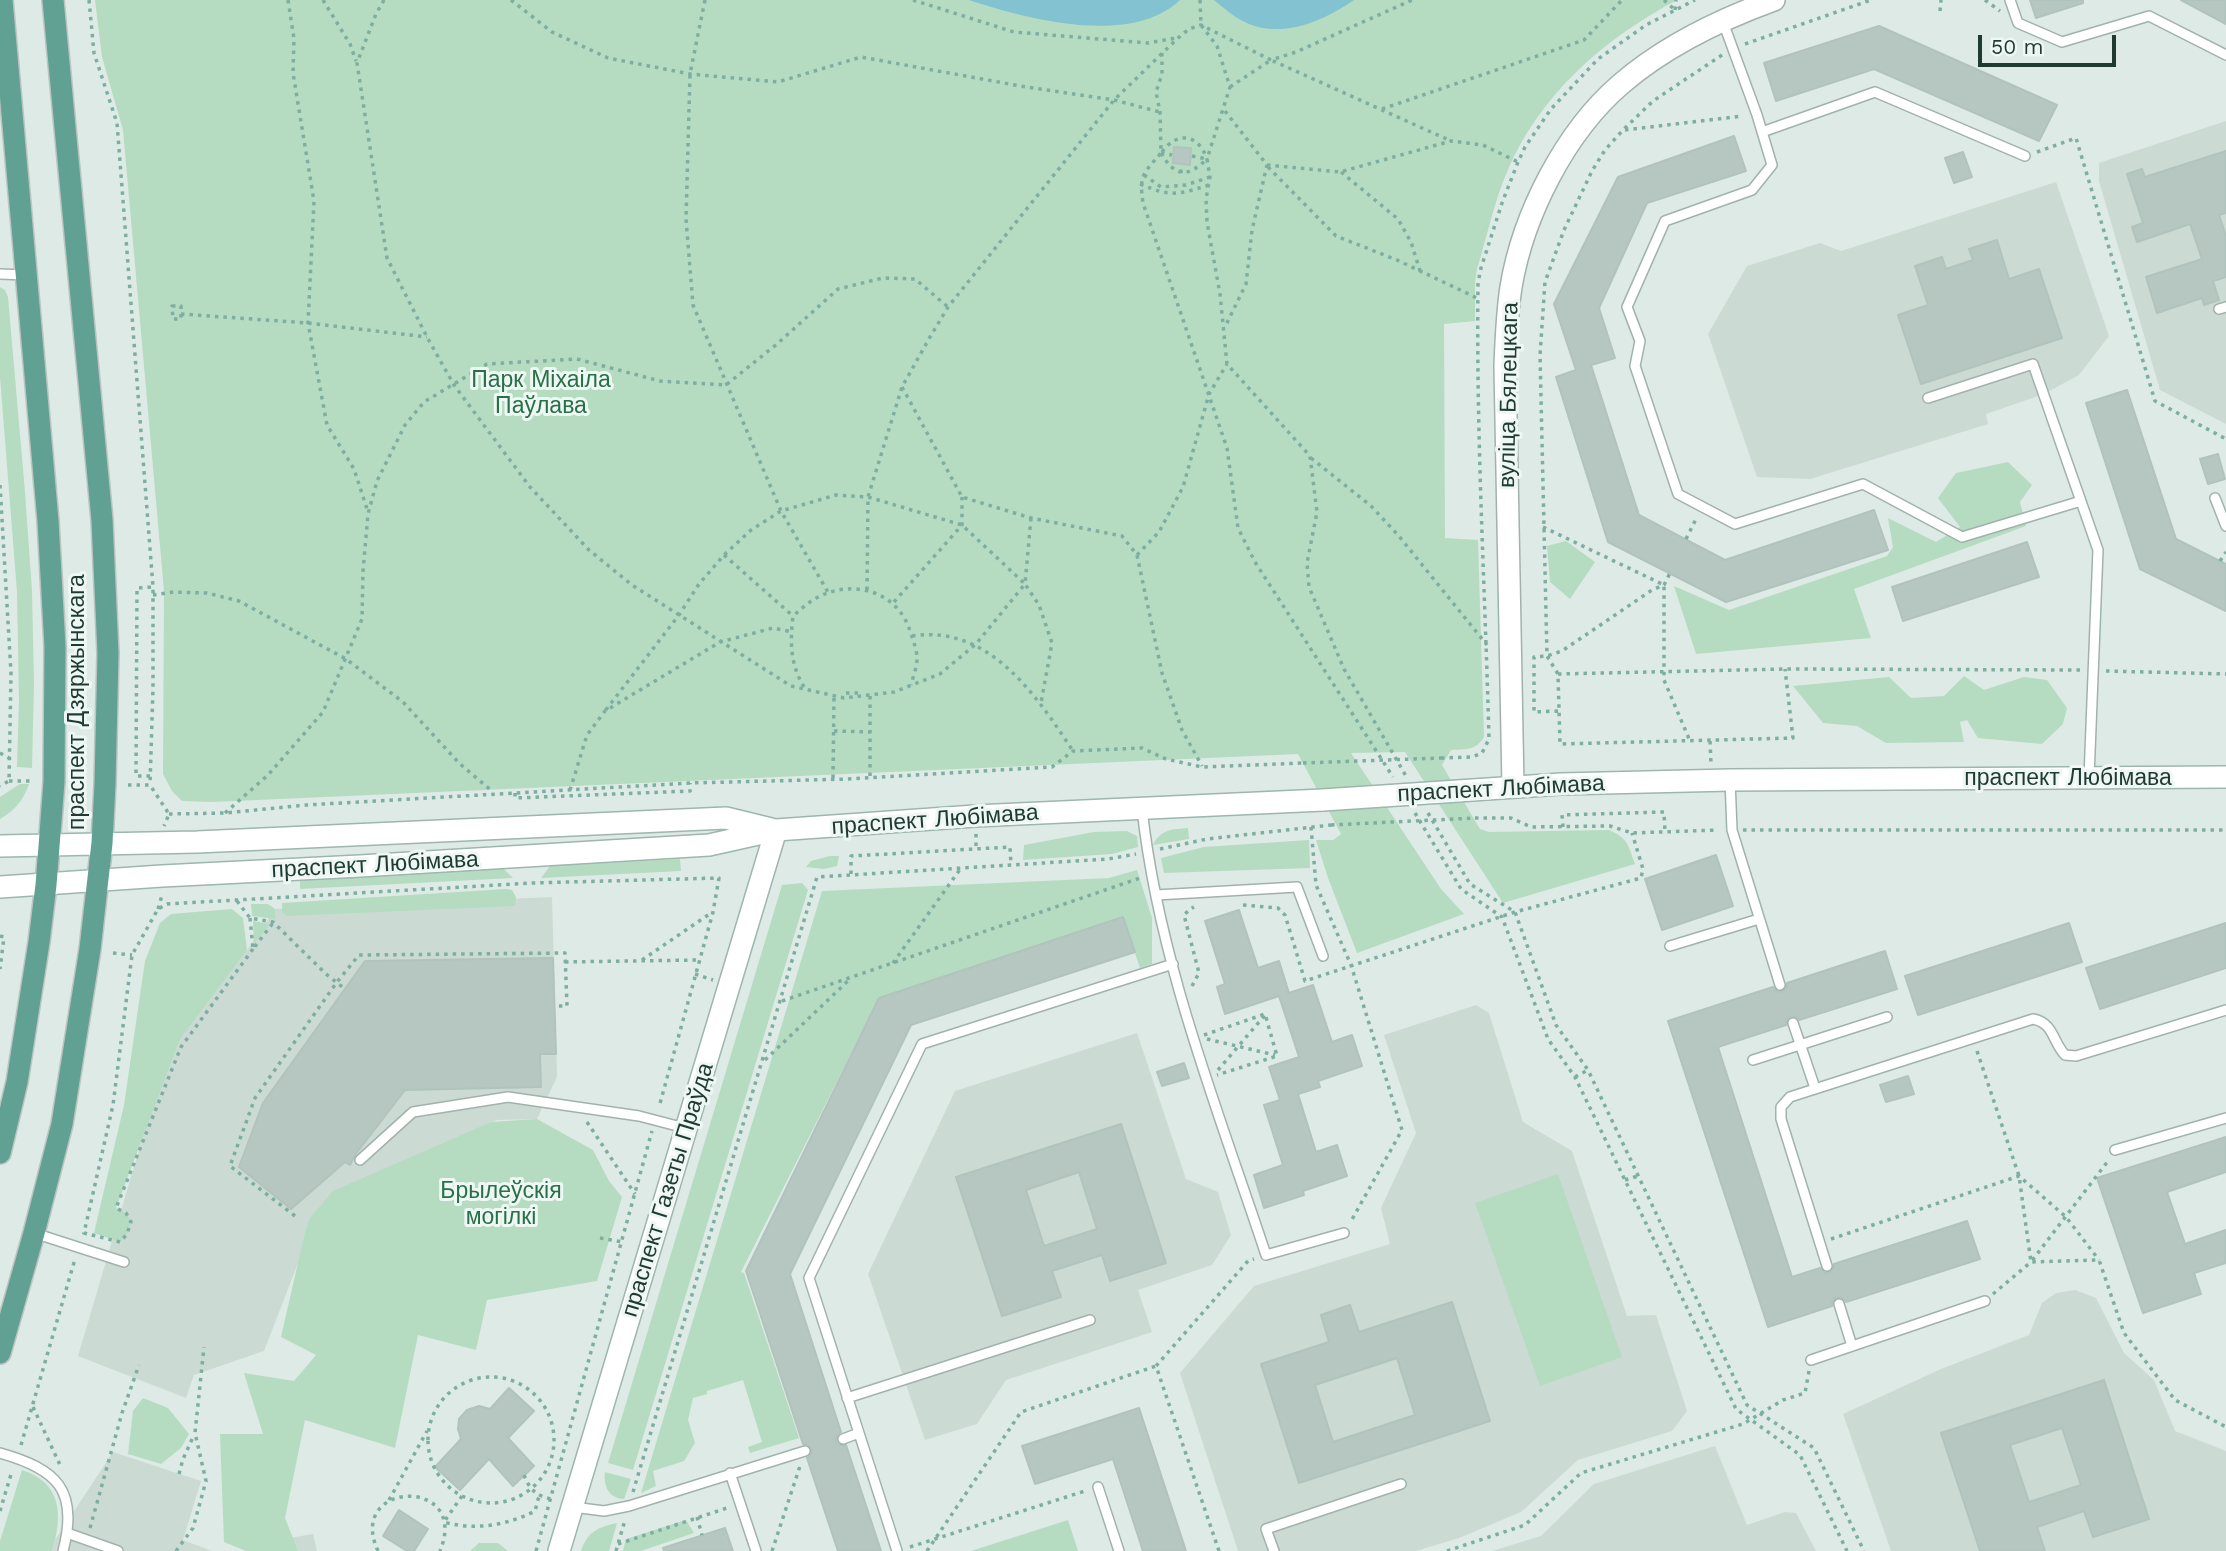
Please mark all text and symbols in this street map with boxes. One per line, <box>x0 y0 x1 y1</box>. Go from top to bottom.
scale bar <box>1981 21 2119 65</box>
text: 50 m <box>1991 34 2043 59</box>
street label: вуліца Бялецкага <box>1494 302 1524 488</box>
park label: Парк Міхаіла Паўлава <box>471 366 611 420</box>
street label: праспект Дзяржынскага <box>63 574 91 830</box>
street label: праспект Любімава <box>1964 764 2172 792</box>
street label: праспект Любімава <box>1397 770 1605 808</box>
street label: праспект Любімава <box>831 799 1039 841</box>
street label: праспект Любімава <box>271 846 479 884</box>
street label: праспект Газеты Праўда <box>616 1060 720 1320</box>
park label: Брылеўскія могілкі <box>440 1177 562 1231</box>

